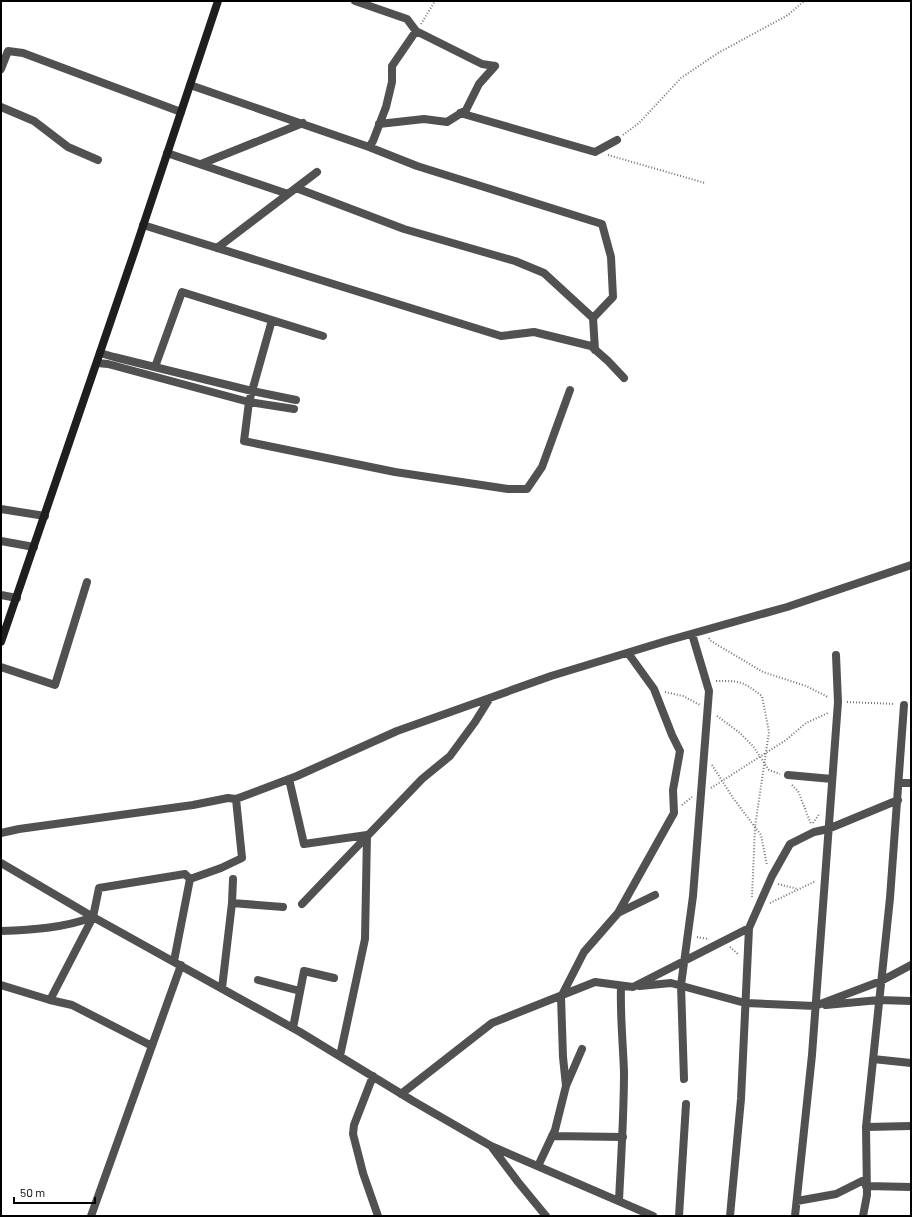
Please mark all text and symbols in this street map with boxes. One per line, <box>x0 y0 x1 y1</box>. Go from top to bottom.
scale bar <box>14 1179 95 1205</box>
text: 50 m <box>20 1185 45 1199</box>

